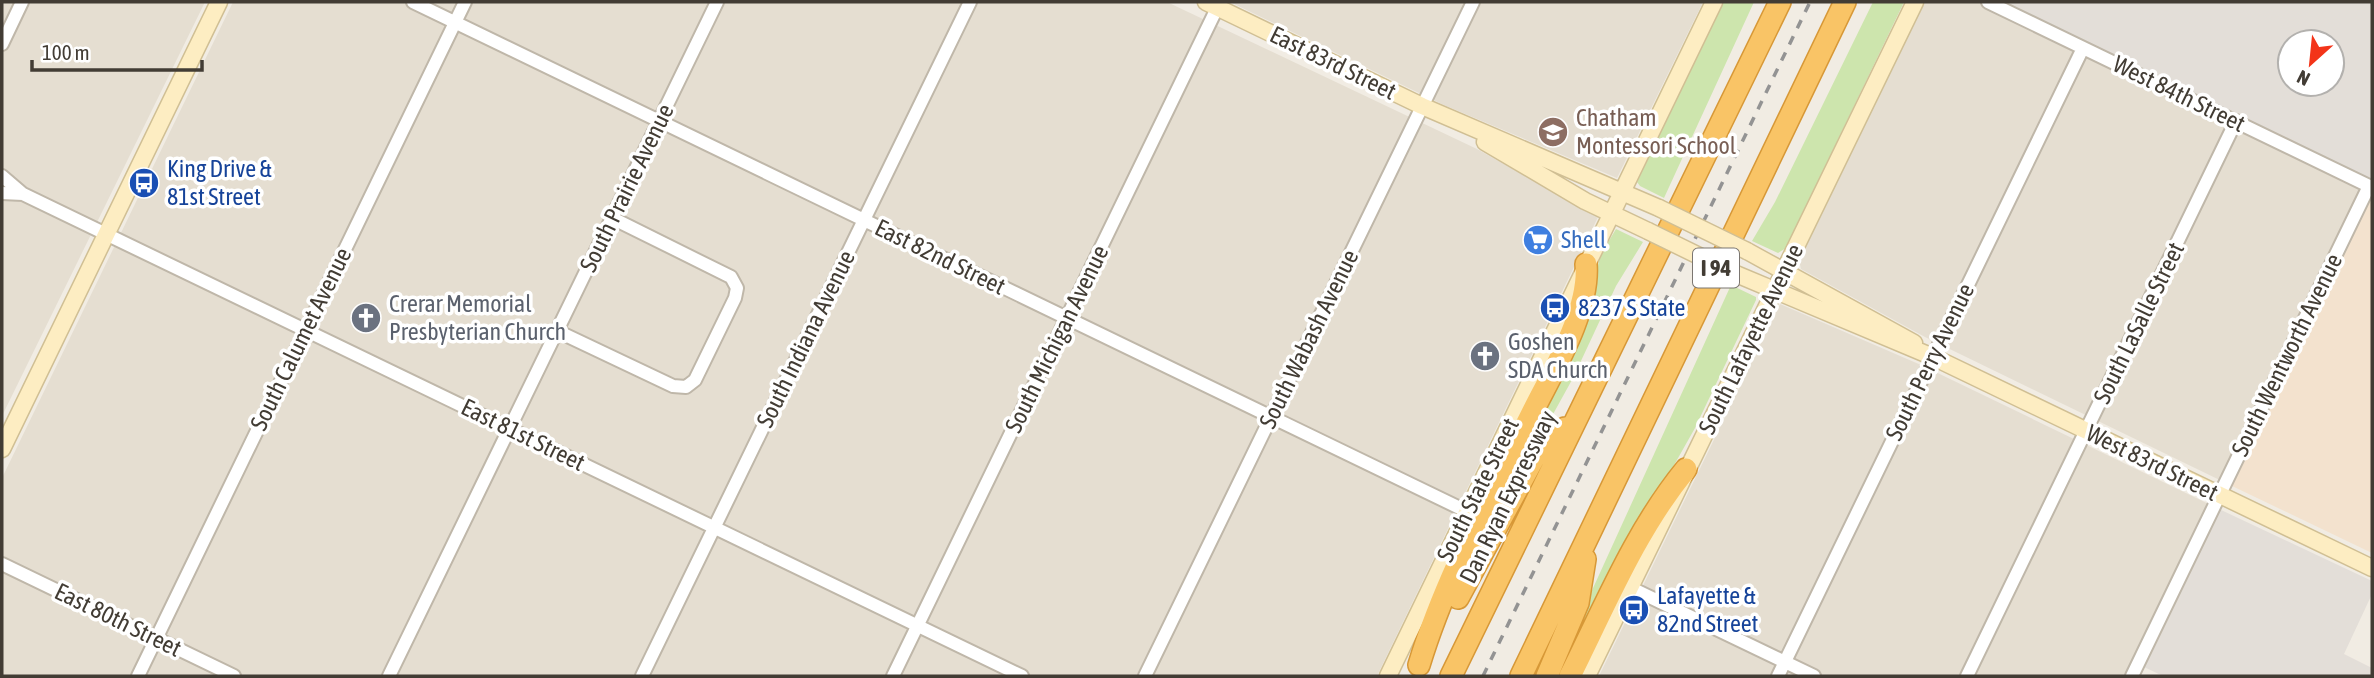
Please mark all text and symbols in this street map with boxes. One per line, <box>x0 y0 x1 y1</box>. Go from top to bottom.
street label: East 83rd Street <box>1266 20 1401 105</box>
scale bar <box>32 28 201 72</box>
north arrow <box>2276 28 2346 98</box>
text: 100 m <box>42 40 90 64</box>
street label: West 84th Street <box>2109 50 2250 137</box>
text: N <box>2293 66 2313 90</box>
street label: South Prairie Avenue <box>574 100 679 276</box>
place label: Chatham Montessori School <box>1576 104 1737 159</box>
school or university icon: Chatham Montessori School <box>1536 115 1570 149</box>
place label: King Drive & 81st Street <box>167 155 272 210</box>
bus stop icon: King Drive & 81st Street <box>127 166 161 200</box>
street label: East 82nd Street <box>871 213 1010 300</box>
supermarket icon: Shell <box>1521 223 1555 257</box>
place label: Shell <box>1561 226 1607 253</box>
street label: South LaSalle Street <box>2088 238 2189 408</box>
street label: South Lafayette Avenue <box>1693 239 1808 438</box>
street label: South Michigan Avenue <box>1000 241 1114 437</box>
street label: South Calumet Avenue <box>245 243 356 434</box>
street label: South Wabash Avenue <box>1254 245 1363 432</box>
street label: South Indiana Avenue <box>751 246 860 431</box>
road number: I 94 <box>1693 248 1739 288</box>
street label: South Wentworth Avenue <box>2226 249 2347 460</box>
street label: South Perry Avenue <box>1880 279 1979 445</box>
place label: Crerar Memorial Presbyterian Church <box>389 290 566 345</box>
bus stop icon: 8237 S State <box>1538 291 1572 325</box>
place label: 8237 S State <box>1578 294 1686 321</box>
church icon: Crerar Memorial Presbyterian Church <box>349 301 383 335</box>
place label: Goshen SDA Church <box>1508 328 1608 383</box>
church icon: Goshen SDA Church <box>1468 339 1502 373</box>
street label: East 81st Street <box>457 393 589 476</box>
street label: Dan Ryan Expressway <box>1454 406 1561 587</box>
street label: South State Street <box>1431 413 1524 566</box>
street label: West 83rd Street <box>2082 419 2223 506</box>
street label: East 80th Street <box>51 577 186 662</box>
place label: Lafayette & 82nd Street <box>1657 582 1759 637</box>
bus stop icon: Lafayette & 82nd Street <box>1617 593 1651 627</box>

